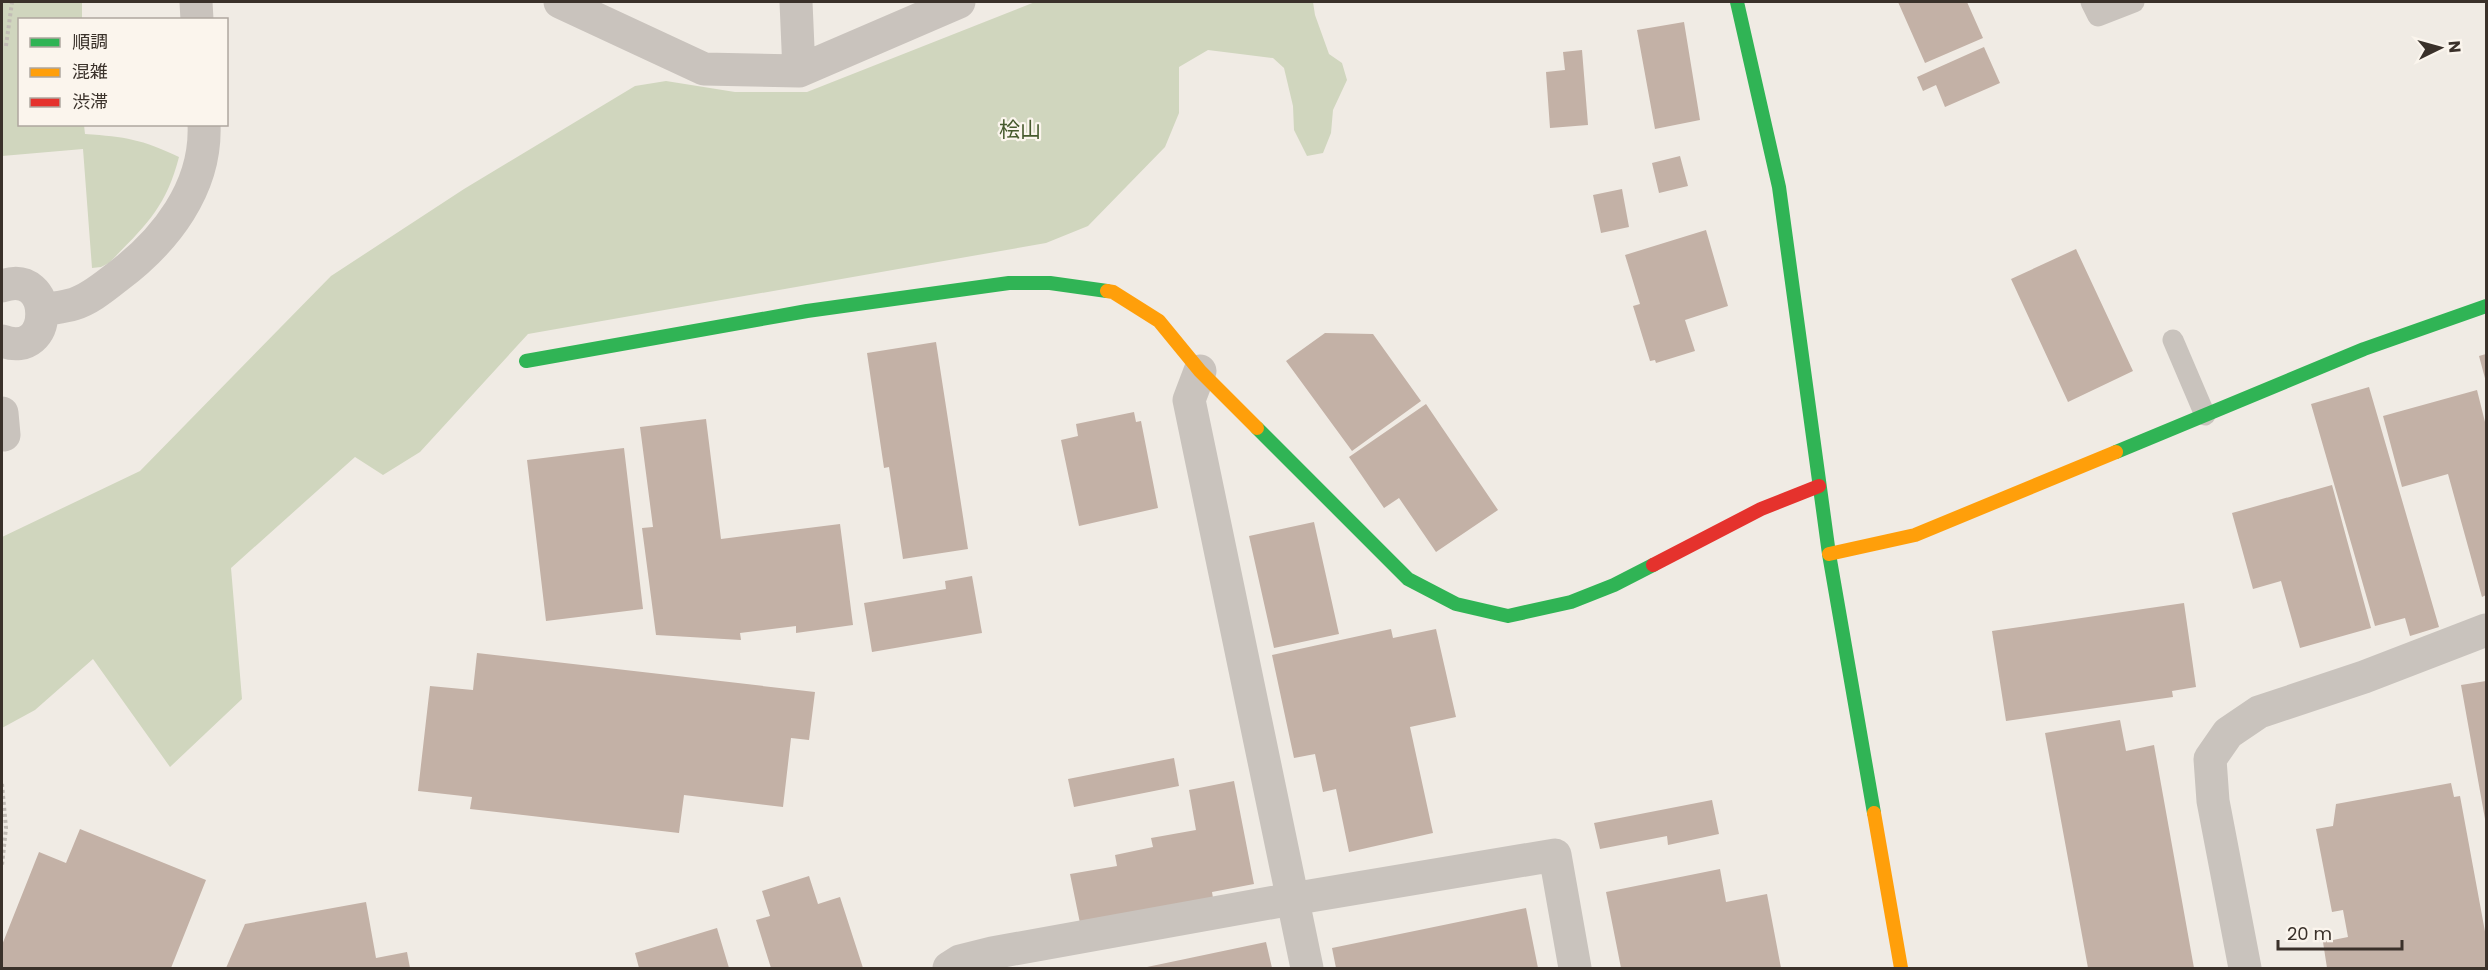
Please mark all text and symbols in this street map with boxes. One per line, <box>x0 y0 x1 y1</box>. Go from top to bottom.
legend <box>18 18 228 126</box>
north arrow <box>2410 18 2470 78</box>
text: 順調 <box>72 29 108 54</box>
text: N <box>2442 40 2466 54</box>
text: 混雑 <box>72 59 108 84</box>
text: 渋滞 <box>72 89 108 114</box>
park label: 桧山 <box>999 115 1041 144</box>
scale bar <box>2278 913 2402 951</box>
text: 20 m <box>2287 921 2332 946</box>

